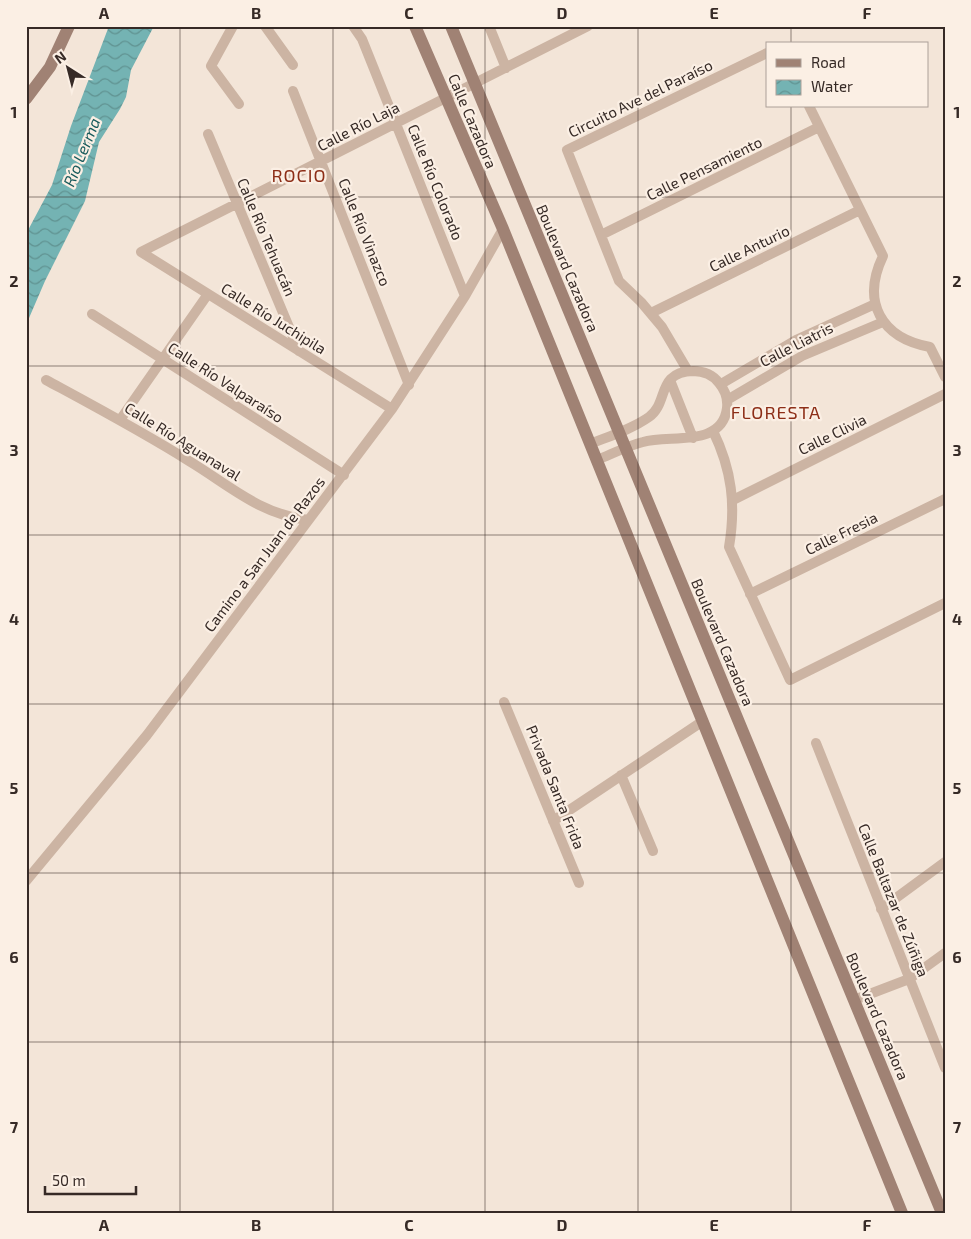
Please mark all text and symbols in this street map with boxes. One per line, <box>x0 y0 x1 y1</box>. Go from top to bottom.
text: A <box>99 3 110 22</box>
text: B <box>251 3 261 22</box>
text: C <box>404 3 414 22</box>
text: D <box>557 3 568 22</box>
text: E <box>709 3 719 22</box>
text: F <box>863 3 872 22</box>
north arrow <box>42 42 92 92</box>
legend <box>766 42 928 108</box>
text: N <box>51 47 69 67</box>
text: Road <box>811 53 846 71</box>
street label: Circuito Ave del Paraíso <box>565 55 715 141</box>
street label: Calle Cazadora <box>445 71 501 171</box>
text: Water <box>811 77 853 95</box>
street label: Calle Río Laja <box>314 98 403 155</box>
text: 1 <box>11 102 17 121</box>
text: 1 <box>954 102 960 121</box>
water label: Río Lerma <box>59 115 103 189</box>
street label: Calle Río Colorado <box>405 121 467 243</box>
street label: Calle Pensamiento <box>643 132 765 204</box>
district label: ROCIO <box>271 164 327 186</box>
street label: Calle Río Tehuacán <box>234 175 300 299</box>
street label: Calle Río Vinazco <box>335 175 395 289</box>
street label: Boulevard Cazadora <box>533 202 603 334</box>
street label: Calle Anturio <box>706 221 792 275</box>
text: 2 <box>9 271 19 290</box>
text: 2 <box>952 271 962 290</box>
street label: Calle Río Juchipila <box>218 279 330 357</box>
street label: Calle Liatris <box>756 318 836 370</box>
street label: Calle Río Valparaíso <box>165 338 287 426</box>
street label: Calle Río Aguanaval <box>122 398 245 484</box>
district label: FLORESTA <box>731 401 821 423</box>
street label: Calle Clivia <box>795 410 869 458</box>
text: 3 <box>9 440 19 459</box>
text: 3 <box>952 440 962 459</box>
street label: Camino a San Juan de Razos <box>200 473 328 635</box>
street label: Calle Fresia <box>802 508 880 558</box>
street label: Boulevard Cazadora <box>688 576 758 708</box>
text: 4 <box>9 609 19 628</box>
text: 4 <box>952 609 962 628</box>
street label: Privada Santa Frida <box>523 722 589 852</box>
text: 5 <box>10 778 19 797</box>
text: 5 <box>953 778 962 797</box>
street label: Calle Baltazar de Zúñiga <box>855 821 933 979</box>
text: 6 <box>9 947 19 966</box>
text: 6 <box>952 947 962 966</box>
street label: Boulevard Cazadora <box>843 950 913 1082</box>
text: 7 <box>10 1117 19 1136</box>
text: 7 <box>953 1117 962 1136</box>
scale bar <box>45 1164 136 1196</box>
text: 50 m <box>52 1171 86 1189</box>
text: A <box>99 1215 110 1234</box>
text: B <box>251 1215 261 1234</box>
text: C <box>404 1215 414 1234</box>
text: D <box>557 1215 568 1234</box>
text: E <box>709 1215 719 1234</box>
text: F <box>863 1215 872 1234</box>

